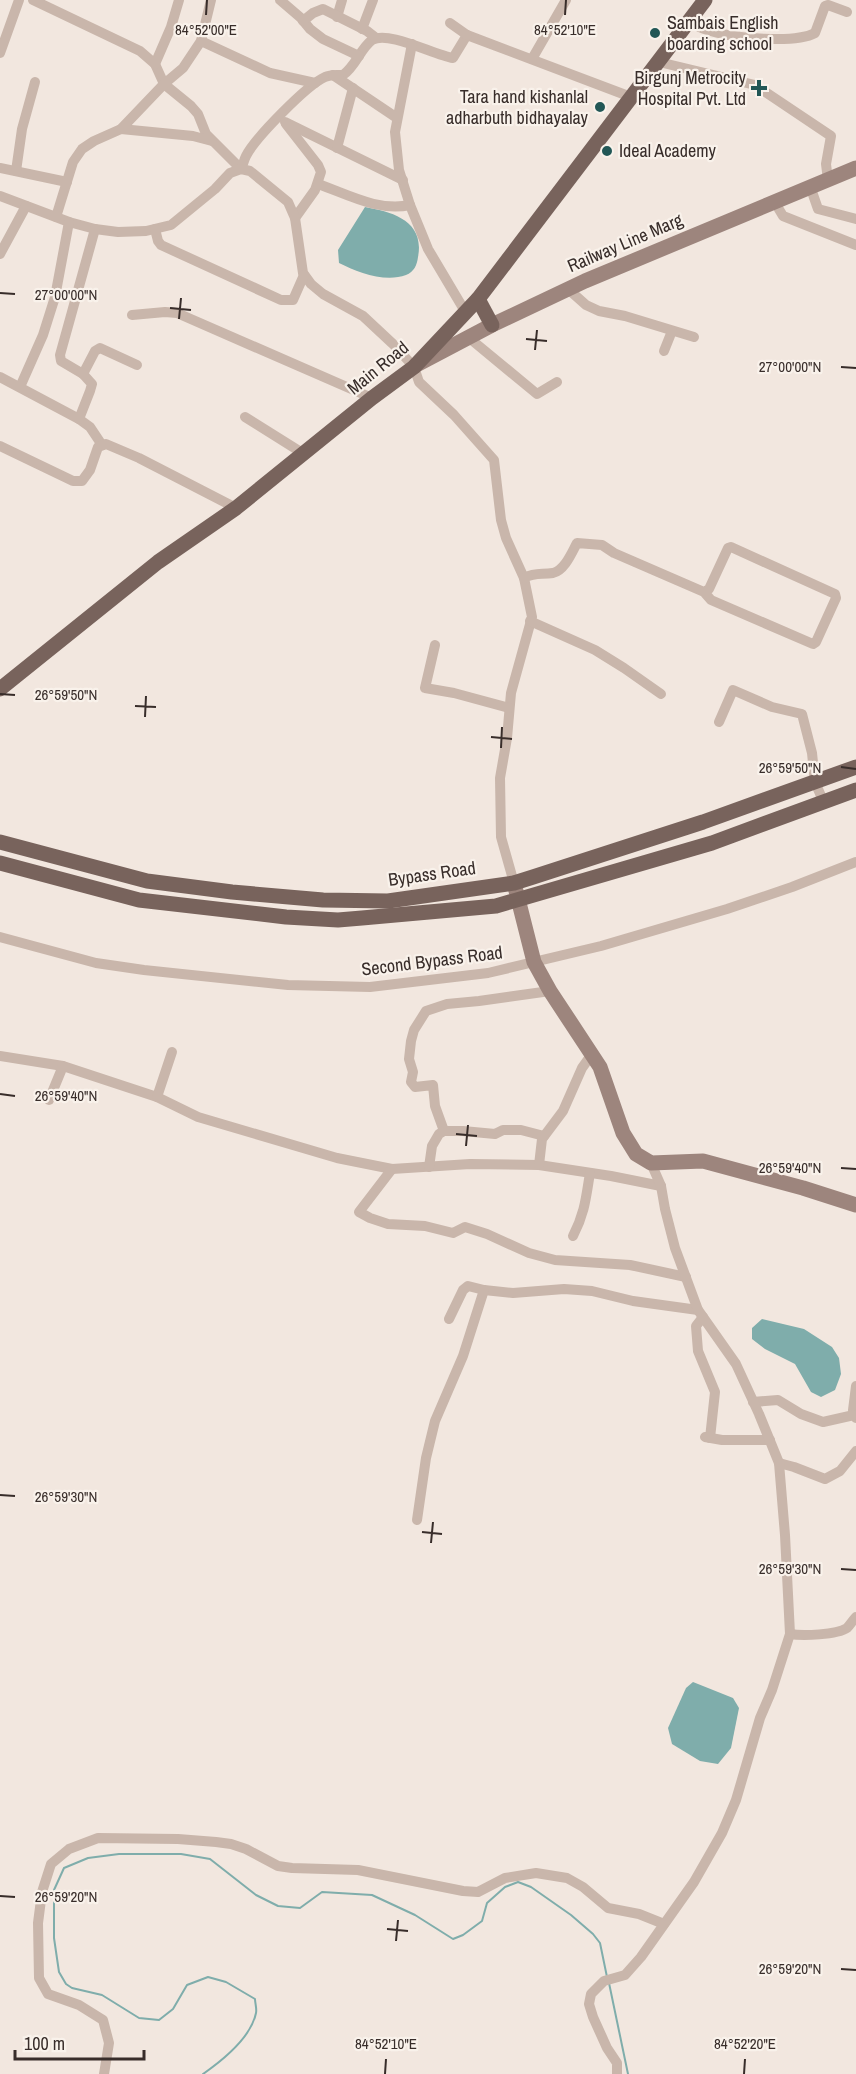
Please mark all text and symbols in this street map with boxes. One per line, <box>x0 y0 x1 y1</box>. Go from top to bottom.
place label: Sambais English boarding school <box>667 10 779 56</box>
text: 84°52'00"E <box>175 19 237 40</box>
text: 84°52'10"E <box>534 19 596 40</box>
marker: Sambais English boarding school <box>648 26 662 40</box>
place label: Birgunj Metrocity Hospital Pvt. Ltd <box>634 65 747 111</box>
marker: Birgunj Metrocity Hospital Pvt. Ltd <box>750 79 768 97</box>
place label: Tara hand kishanlal adharbuth bidhayalay <box>446 84 589 130</box>
marker: Tara hand kishanlal adharbuth bidhayalay <box>593 100 607 114</box>
place label: Ideal Academy <box>619 138 716 163</box>
marker: Ideal Academy <box>600 144 614 158</box>
street label: Railway Line Marg <box>563 207 687 278</box>
text: 27°00'00"N <box>35 284 97 305</box>
street label: Main Road <box>342 335 414 400</box>
text: 27°00'00"N <box>759 356 821 377</box>
text: 26°59'50"N <box>35 684 97 705</box>
text: 26°59'50"N <box>759 757 821 778</box>
street label: Bypass Road <box>387 855 477 892</box>
street label: Second Bypass Road <box>360 939 504 982</box>
text: 26°59'40"N <box>35 1085 97 1106</box>
text: 26°59'40"N <box>759 1157 821 1178</box>
text: 26°59'30"N <box>35 1486 97 1507</box>
text: 26°59'30"N <box>759 1558 821 1579</box>
text: 26°59'20"N <box>35 1886 97 1907</box>
text: 26°59'20"N <box>759 1958 821 1979</box>
scale bar <box>15 2023 144 2061</box>
text: 100 m <box>24 2031 65 2056</box>
text: 84°52'10"E <box>355 2033 417 2054</box>
text: 84°52'20"E <box>714 2033 776 2054</box>

